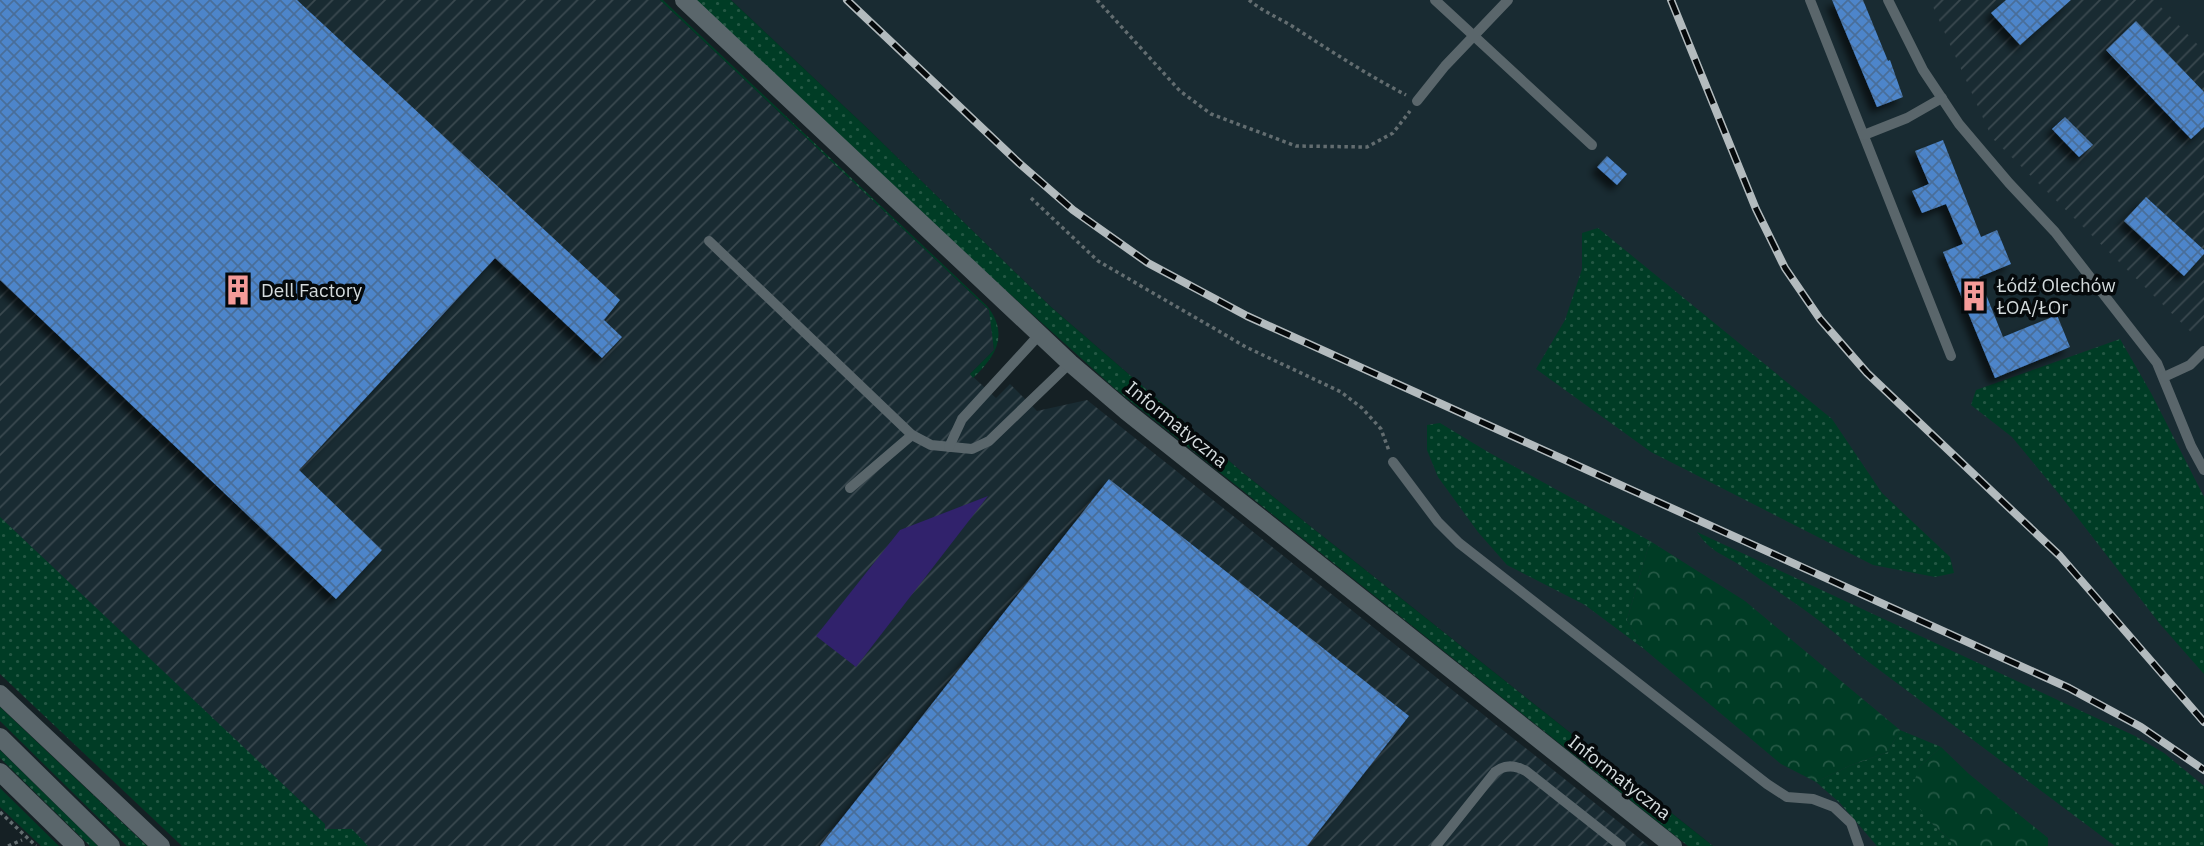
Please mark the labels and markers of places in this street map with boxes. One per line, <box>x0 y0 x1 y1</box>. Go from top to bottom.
building icon: Dell Factory <box>221 273 255 307</box>
place label: Łódź Olechów ŁOA/ŁOr <box>1996 273 2116 319</box>
place label: Dell Factory <box>261 278 363 302</box>
building icon: Łódź Olechów ŁOA/ŁOr <box>1957 279 1991 313</box>

